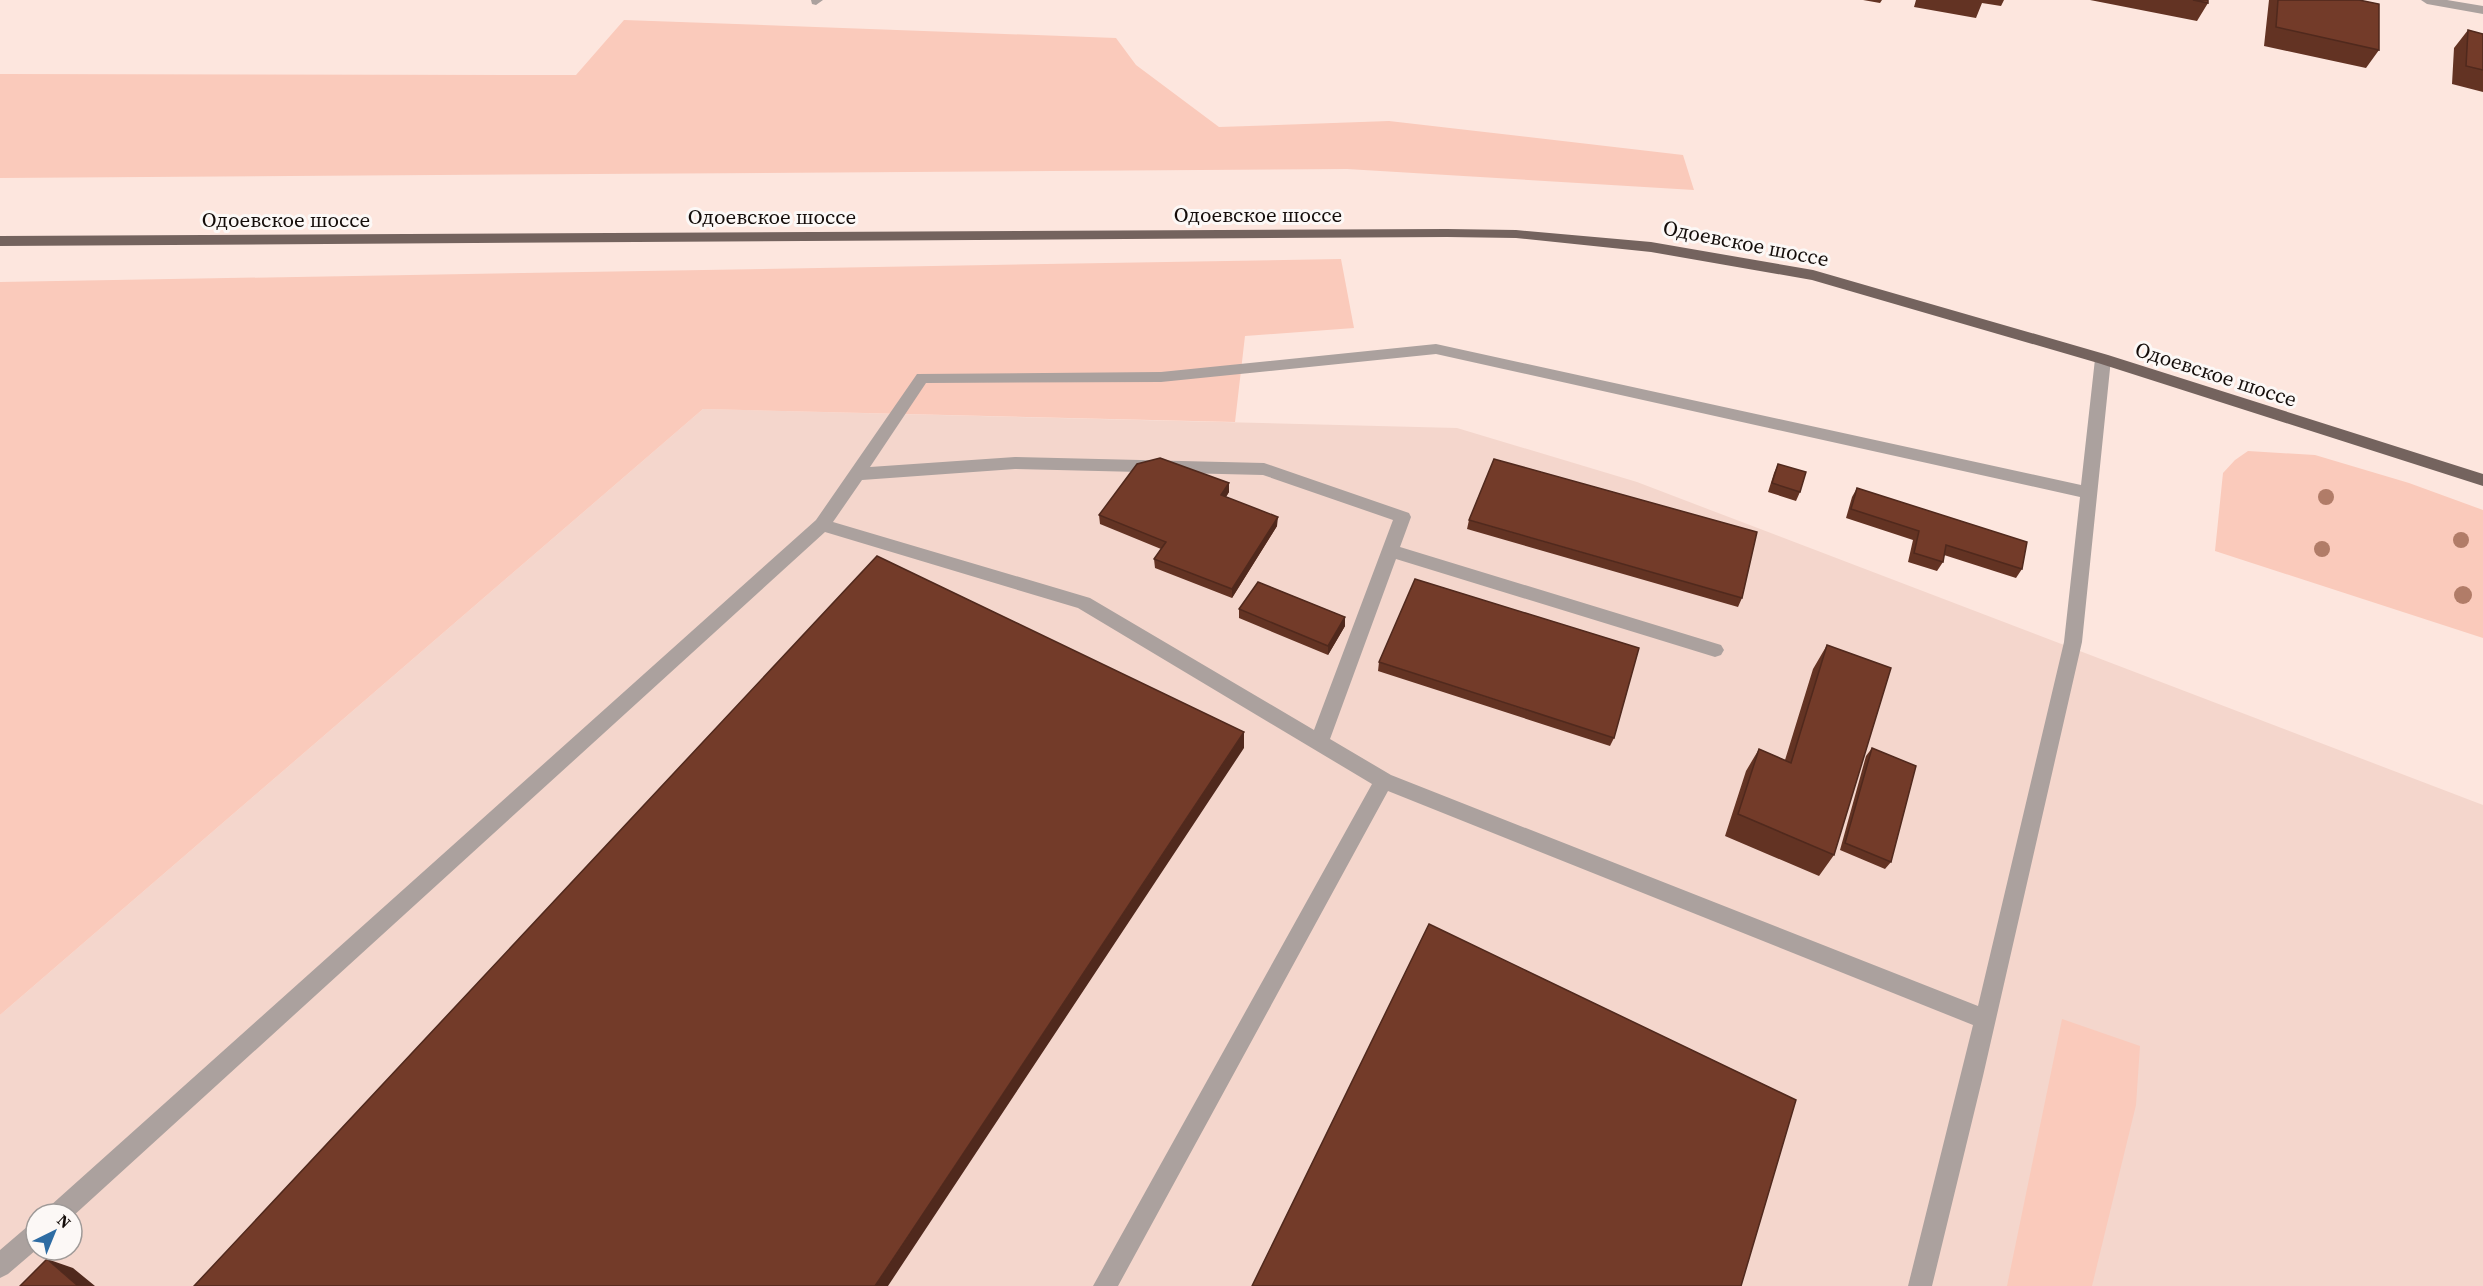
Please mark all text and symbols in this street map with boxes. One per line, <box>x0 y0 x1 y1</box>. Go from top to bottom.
street label: Одоевское шоссе <box>1174 200 1342 229</box>
street label: Одоевское шоссе <box>688 202 856 231</box>
street label: Одоевское шоссе <box>202 205 370 234</box>
street label: Одоевское шоссе <box>1661 213 1831 273</box>
street label: Одоевское шоссе <box>2131 334 2301 414</box>
north arrow <box>24 1202 84 1262</box>
text: N <box>52 1209 76 1233</box>

